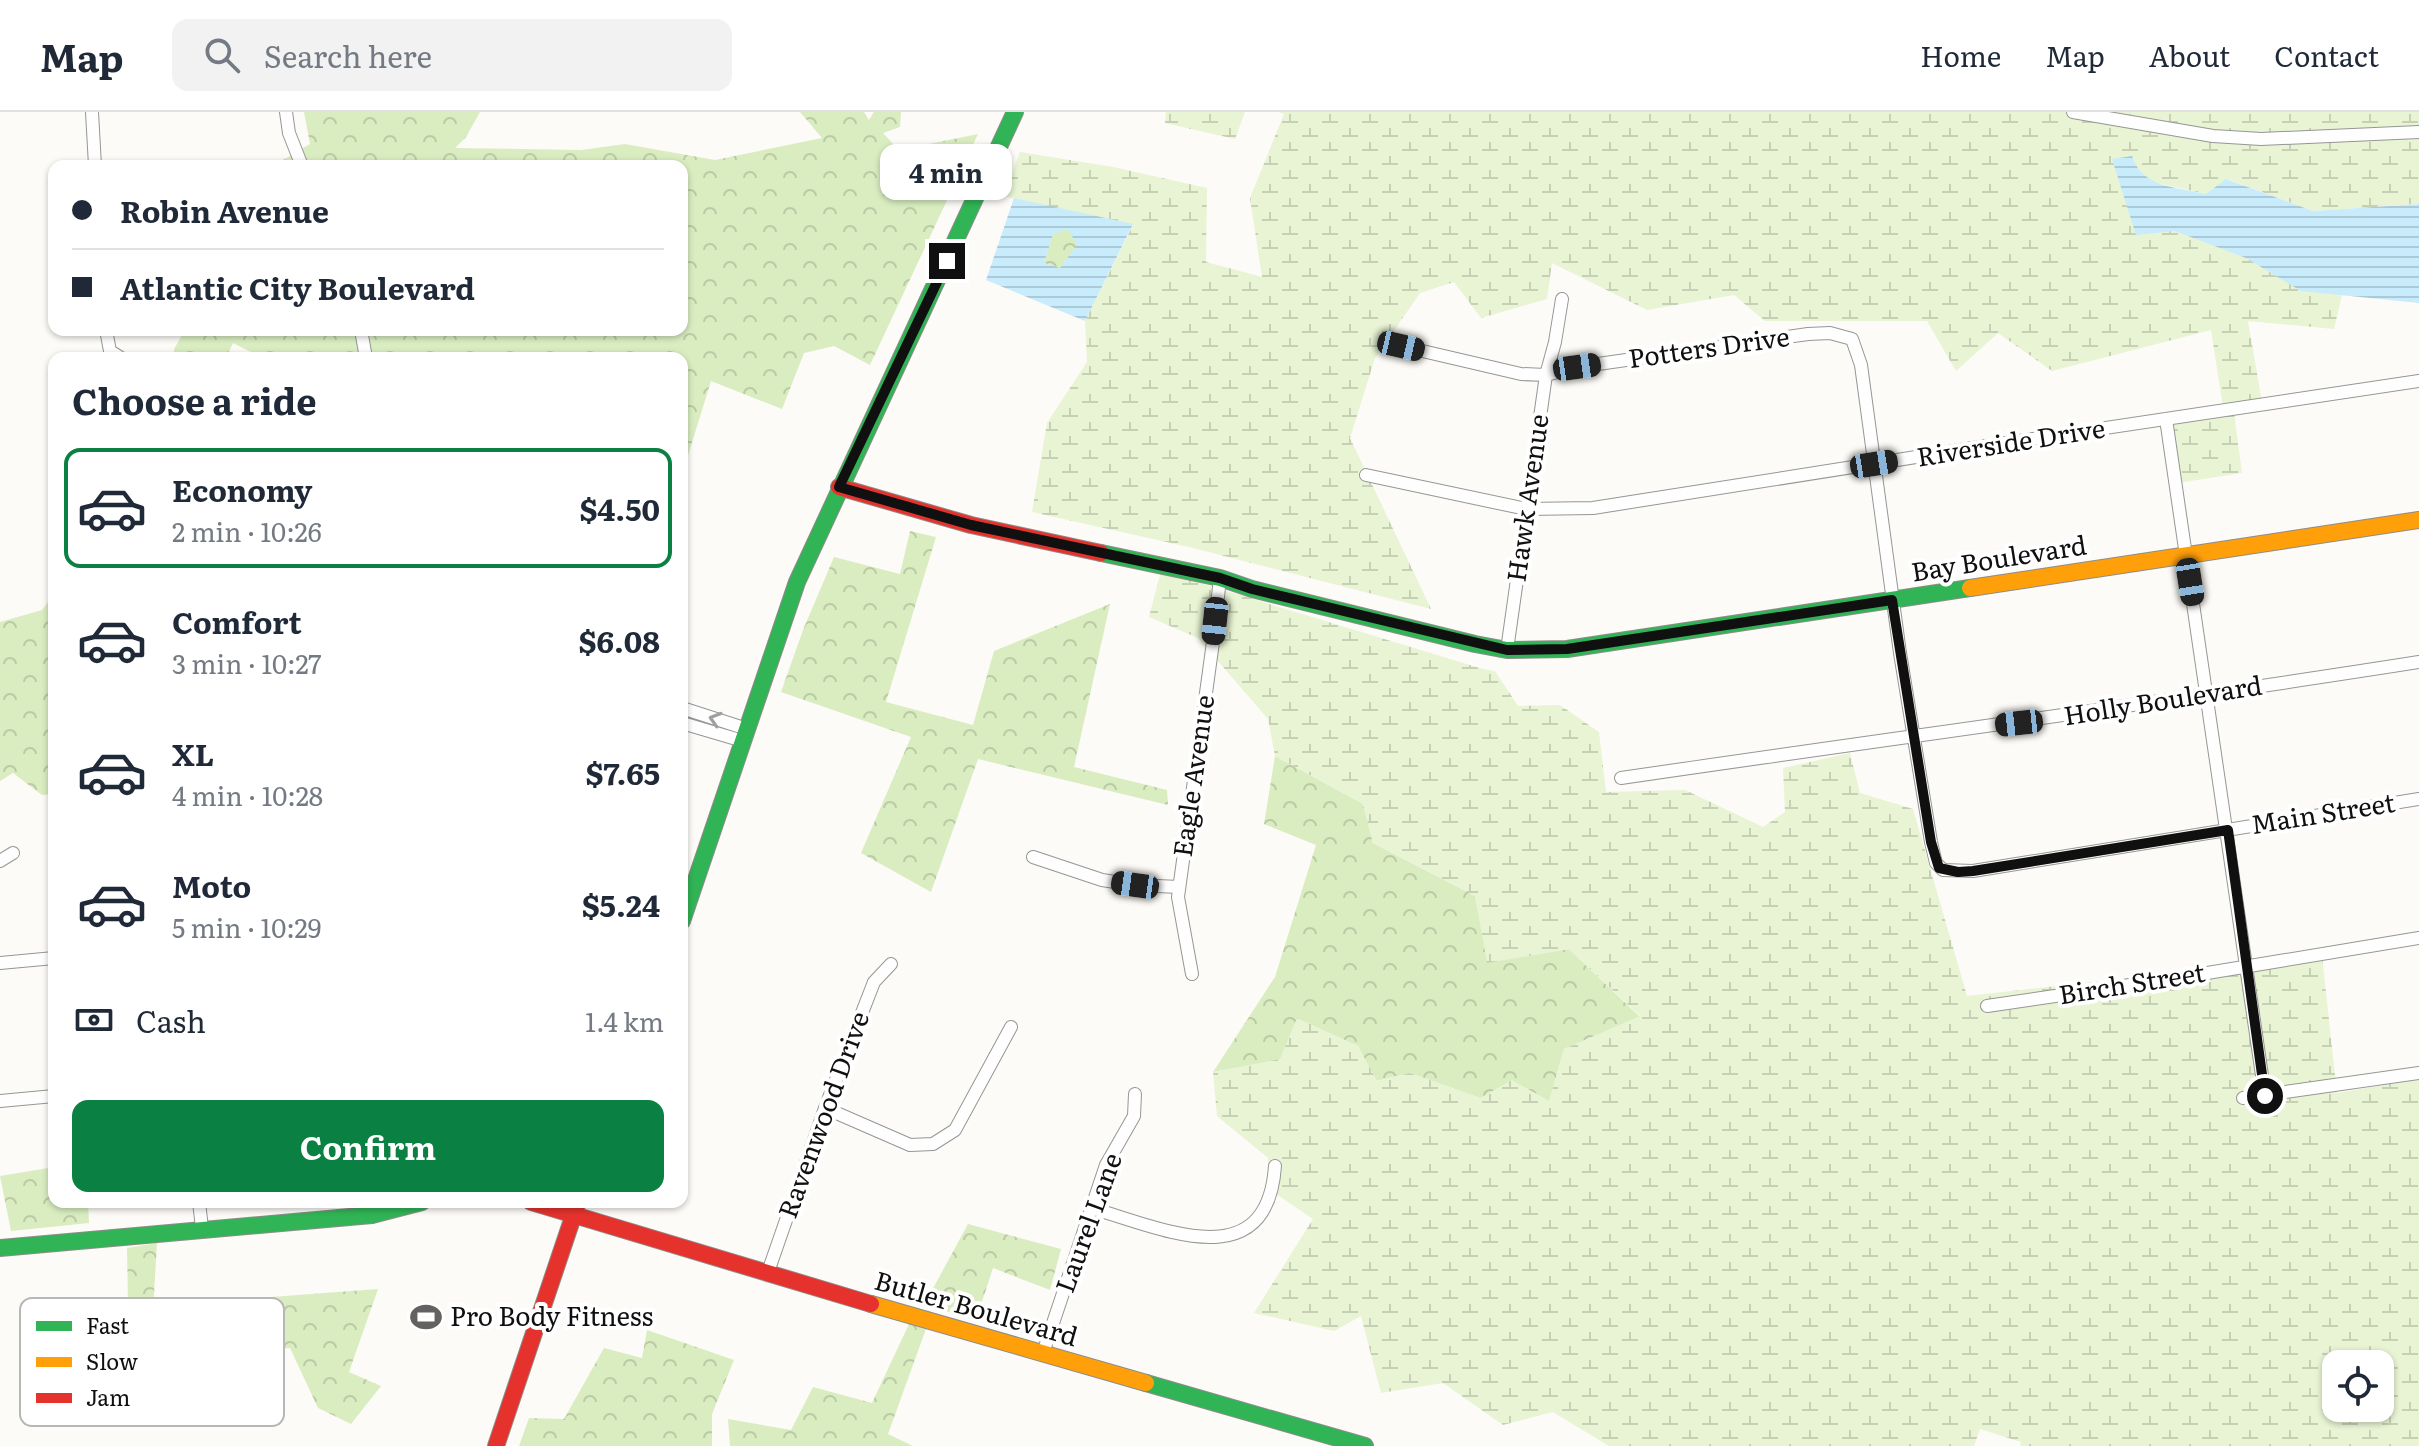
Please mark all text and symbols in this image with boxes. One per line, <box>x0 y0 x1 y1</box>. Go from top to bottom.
search box <box>172 19 732 91</box>
text: Map <box>40 27 124 84</box>
icon: search <box>200 33 244 77</box>
text: Search here <box>264 33 432 77</box>
text: Home <box>1920 34 2001 76</box>
text: Map <box>2045 34 2105 76</box>
text: About <box>2149 34 2230 76</box>
text: Contact <box>2274 34 2379 76</box>
callout: 4 min <box>881 145 1013 201</box>
text: 4 min <box>909 152 983 191</box>
text: Robin Avenue <box>120 188 329 232</box>
route end <box>929 243 965 279</box>
text: Atlantic City Boulevard <box>120 265 475 309</box>
street label: Potters Drive <box>1626 315 1792 376</box>
car <box>1375 329 1427 363</box>
car <box>1552 352 1602 382</box>
text: Choose a ride <box>72 373 317 426</box>
street label: Riverside Drive <box>1914 406 2108 475</box>
street label: Hawk Avenue <box>1494 411 1557 584</box>
car <box>1848 448 1900 480</box>
text: Economy <box>172 467 312 511</box>
icon: car <box>76 472 148 544</box>
text: $4.50 <box>579 486 660 530</box>
text: 2 min · 10:26 <box>172 511 322 550</box>
street label: Bay Boulevard <box>1908 523 2089 590</box>
car <box>2174 556 2206 608</box>
car <box>1201 596 1229 646</box>
text: Comfort <box>172 599 302 643</box>
icon: car <box>76 604 148 676</box>
text: $6.08 <box>579 618 660 662</box>
text: 3 min · 10:27 <box>172 643 322 682</box>
street label: Holly Boulevard <box>2061 664 2265 733</box>
street label: Eagle Avenue <box>1161 692 1222 859</box>
car <box>1994 709 2044 737</box>
one-way arrow <box>708 712 722 728</box>
text: XL <box>172 731 214 775</box>
icon: car <box>76 736 148 808</box>
text: $7.65 <box>585 750 660 794</box>
text: 4 min · 10:28 <box>172 775 323 814</box>
street label: Main Street <box>2248 781 2398 842</box>
text: Moto <box>172 863 251 907</box>
icon: car <box>76 868 148 940</box>
car <box>1110 870 1160 900</box>
text: $5.24 <box>582 882 660 926</box>
text: 5 min · 10:29 <box>172 907 321 946</box>
street label: Birch Street <box>2056 951 2208 1012</box>
icon: cash <box>72 998 116 1042</box>
text: Cash <box>136 998 206 1042</box>
text: 1.4 km <box>585 1001 664 1040</box>
street label: Ravenwood Drive <box>766 1005 877 1223</box>
route start <box>2247 1078 2283 1114</box>
button: Confirm <box>72 1100 664 1192</box>
street label: Laurel Lane <box>1043 1147 1130 1298</box>
street label: Butler Boulevard <box>871 1259 1083 1354</box>
place label: Pro Body Fitness <box>450 1295 653 1334</box>
legend <box>20 1298 284 1426</box>
sports icon: Pro Body Fitness <box>409 1300 443 1334</box>
text: Fast <box>86 1308 129 1341</box>
text: Slow <box>86 1344 138 1377</box>
map controls <box>2322 1350 2394 1422</box>
button: locate <box>2322 1350 2394 1422</box>
text: Jam <box>86 1380 130 1413</box>

